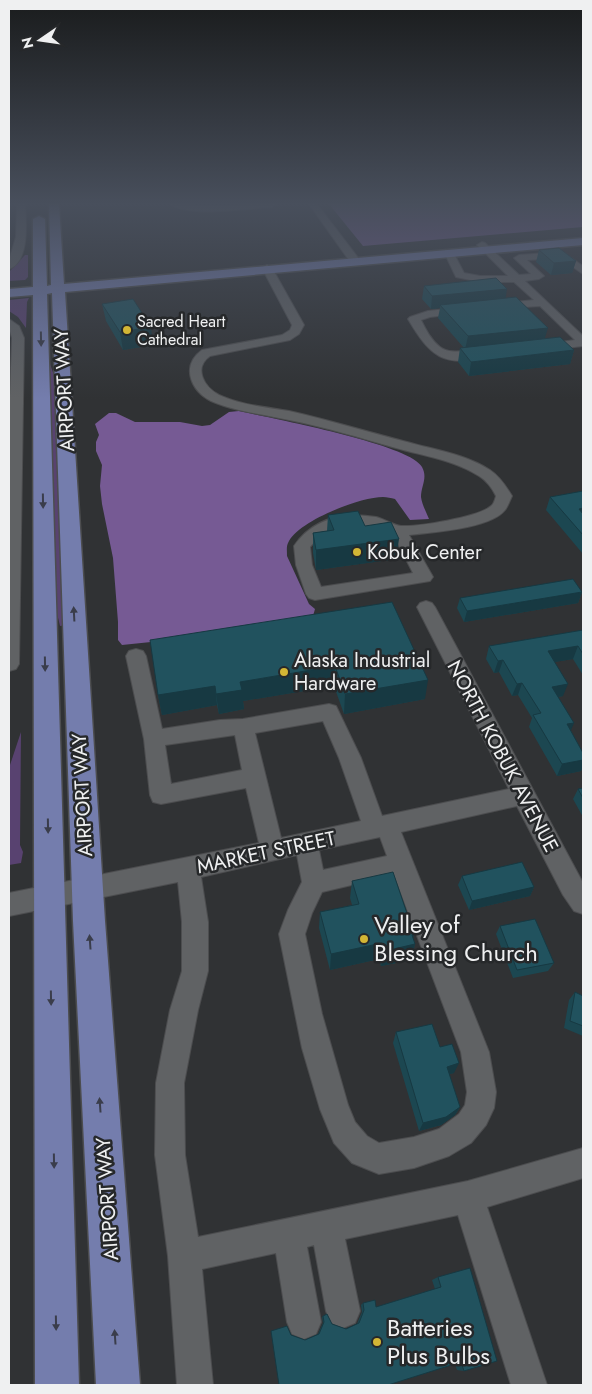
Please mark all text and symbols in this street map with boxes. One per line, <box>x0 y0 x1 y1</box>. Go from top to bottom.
north arrow <box>15 15 65 65</box>
text: N <box>16 35 38 51</box>
place label: Sacred Heart Cathedral <box>137 310 225 351</box>
marker: Sacred Heart Cathedral <box>121 324 133 336</box>
street label: AIRPORT WAY <box>47 327 82 452</box>
one-way arrow <box>37 331 45 347</box>
one-way arrow <box>39 494 47 510</box>
place label: Kobuk Center <box>367 538 482 567</box>
marker: Kobuk Center <box>351 546 363 558</box>
one-way arrow <box>70 605 78 621</box>
place label: Alaska Industrial Hardware <box>294 646 430 698</box>
street label: NORTH KOBUK AVENUE <box>440 655 566 857</box>
one-way arrow <box>42 656 50 672</box>
marker: Alaska Industrial Hardware <box>278 666 290 678</box>
street label: AIRPORT WAY <box>65 732 100 857</box>
one-way arrow <box>44 818 52 834</box>
street label: MARKET STREET <box>194 824 339 881</box>
place label: Valley of Blessing Church <box>374 907 538 970</box>
marker: Valley of Blessing Church <box>358 933 370 945</box>
one-way arrow <box>86 934 94 950</box>
one-way arrow <box>47 990 55 1006</box>
one-way arrow <box>96 1096 104 1112</box>
street label: AIRPORT WAY <box>89 1136 126 1262</box>
one-way arrow <box>50 1153 58 1169</box>
place label: Batteries Plus Bulbs <box>387 1310 490 1373</box>
one-way arrow <box>53 1315 61 1331</box>
one-way arrow <box>111 1328 119 1344</box>
marker: Batteries Plus Bulbs <box>371 1336 383 1348</box>

